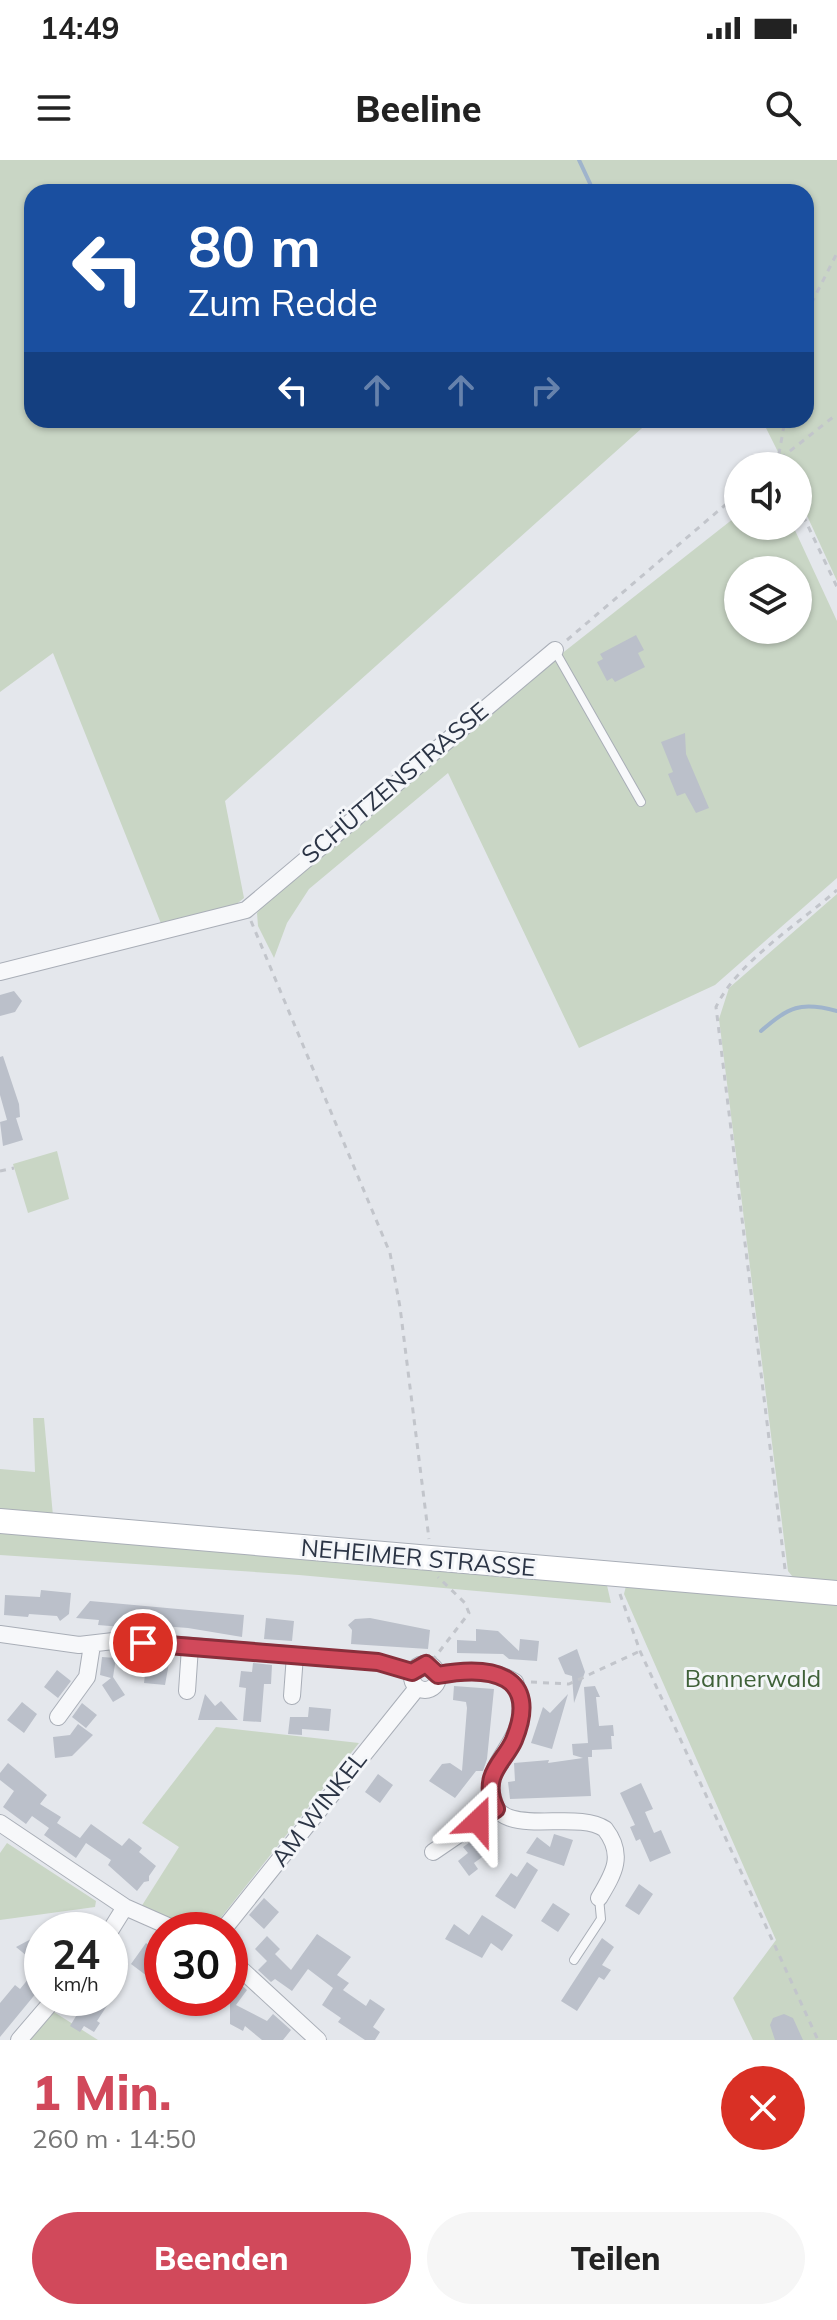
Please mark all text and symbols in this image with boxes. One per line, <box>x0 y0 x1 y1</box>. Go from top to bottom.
text: 14:49 <box>40 9 119 47</box>
icon: menu <box>32 86 76 130</box>
text: Beeline <box>355 86 482 131</box>
icon: search <box>761 86 805 130</box>
text: 80 m <box>188 211 321 281</box>
icon: left <box>56 216 160 320</box>
text: Zum Redde <box>188 280 378 325</box>
icon: left <box>271 368 315 412</box>
icon: ahead <box>355 368 399 412</box>
icon: ahead <box>439 368 483 412</box>
icon: right <box>523 368 567 412</box>
map controls <box>724 452 812 644</box>
button: sound <box>724 452 812 540</box>
button: layers <box>724 556 812 644</box>
street label: SCHÜTZENSTRASSE <box>295 695 494 869</box>
street label: NEHEIMER STRASSE <box>300 1532 537 1582</box>
pin <box>109 1609 177 1677</box>
icon: arrive <box>121 1621 165 1665</box>
park label: Bannerwald <box>685 1663 821 1693</box>
street label: AM WINKEL <box>264 1745 372 1872</box>
position arrow <box>436 1779 520 1863</box>
speed limit sign: 30 <box>144 1912 248 2016</box>
text: 24 <box>52 1929 100 1979</box>
text: km/h <box>53 1971 99 1996</box>
text: 1 Min. <box>32 2062 172 2122</box>
button: close <box>721 2066 805 2150</box>
text: 260 m · 14:50 <box>32 2122 196 2155</box>
button: Beenden <box>32 2212 411 2304</box>
button: Teilen <box>427 2212 805 2304</box>

